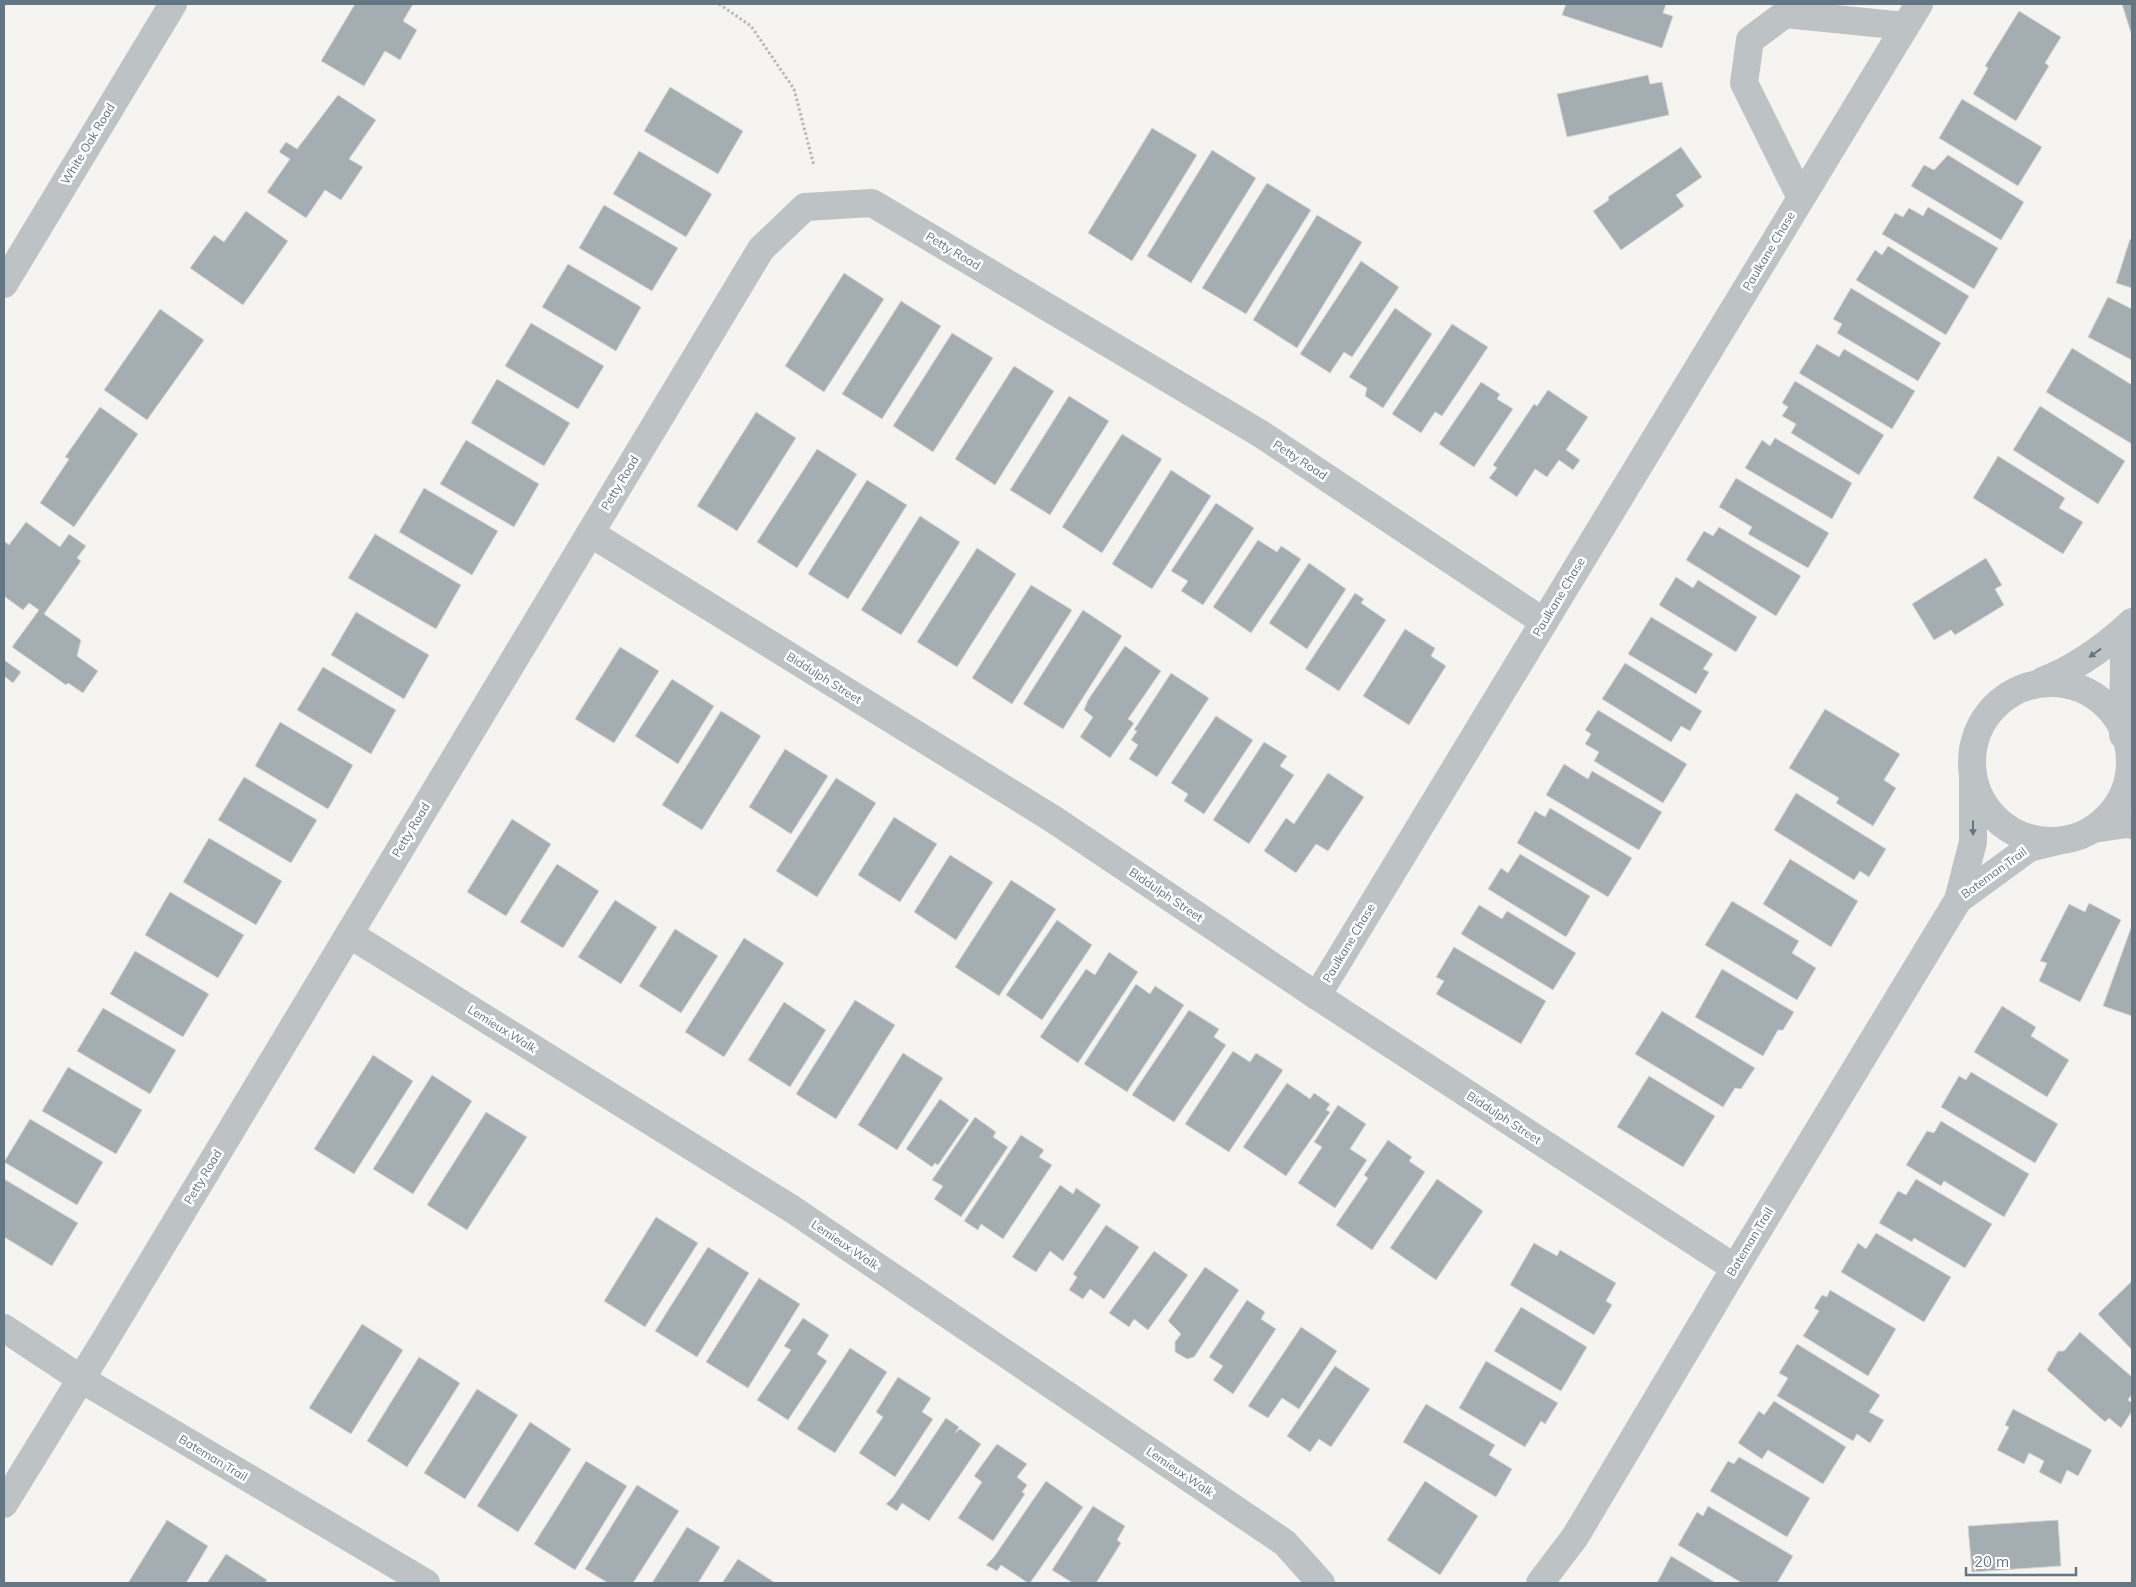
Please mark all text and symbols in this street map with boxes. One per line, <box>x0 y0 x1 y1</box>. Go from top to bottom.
street label: White Oak Road <box>57 100 118 187</box>
street label: Paulkane Chase <box>1739 209 1798 293</box>
street label: Petty Road <box>923 228 983 273</box>
street label: Petty Road <box>1270 437 1330 483</box>
street label: Petty Road <box>597 453 642 513</box>
street label: Paulkane Chase <box>1529 555 1588 639</box>
street label: Biddulph Street <box>784 648 865 707</box>
one-way arrow <box>2088 648 2102 658</box>
street label: Petty Road <box>388 800 433 860</box>
one-way arrow <box>1969 820 1977 836</box>
street label: Bateman Trail <box>1958 844 2029 901</box>
street label: Biddulph Street <box>1127 864 1206 925</box>
street label: Paulkane Chase <box>1319 901 1378 985</box>
street label: Lemieux Walk <box>465 1001 540 1056</box>
street label: Biddulph Street <box>1464 1088 1544 1147</box>
street label: Petty Road <box>180 1147 225 1207</box>
street label: Bateman Trail <box>1723 1205 1776 1279</box>
street label: Lemieux Walk <box>809 1216 883 1273</box>
street label: Bateman Trail <box>176 1431 250 1484</box>
street label: Lemieux Walk <box>1144 1443 1218 1500</box>
scale bar <box>1966 1544 2076 1576</box>
text: 20 m <box>1974 1552 2009 1571</box>

